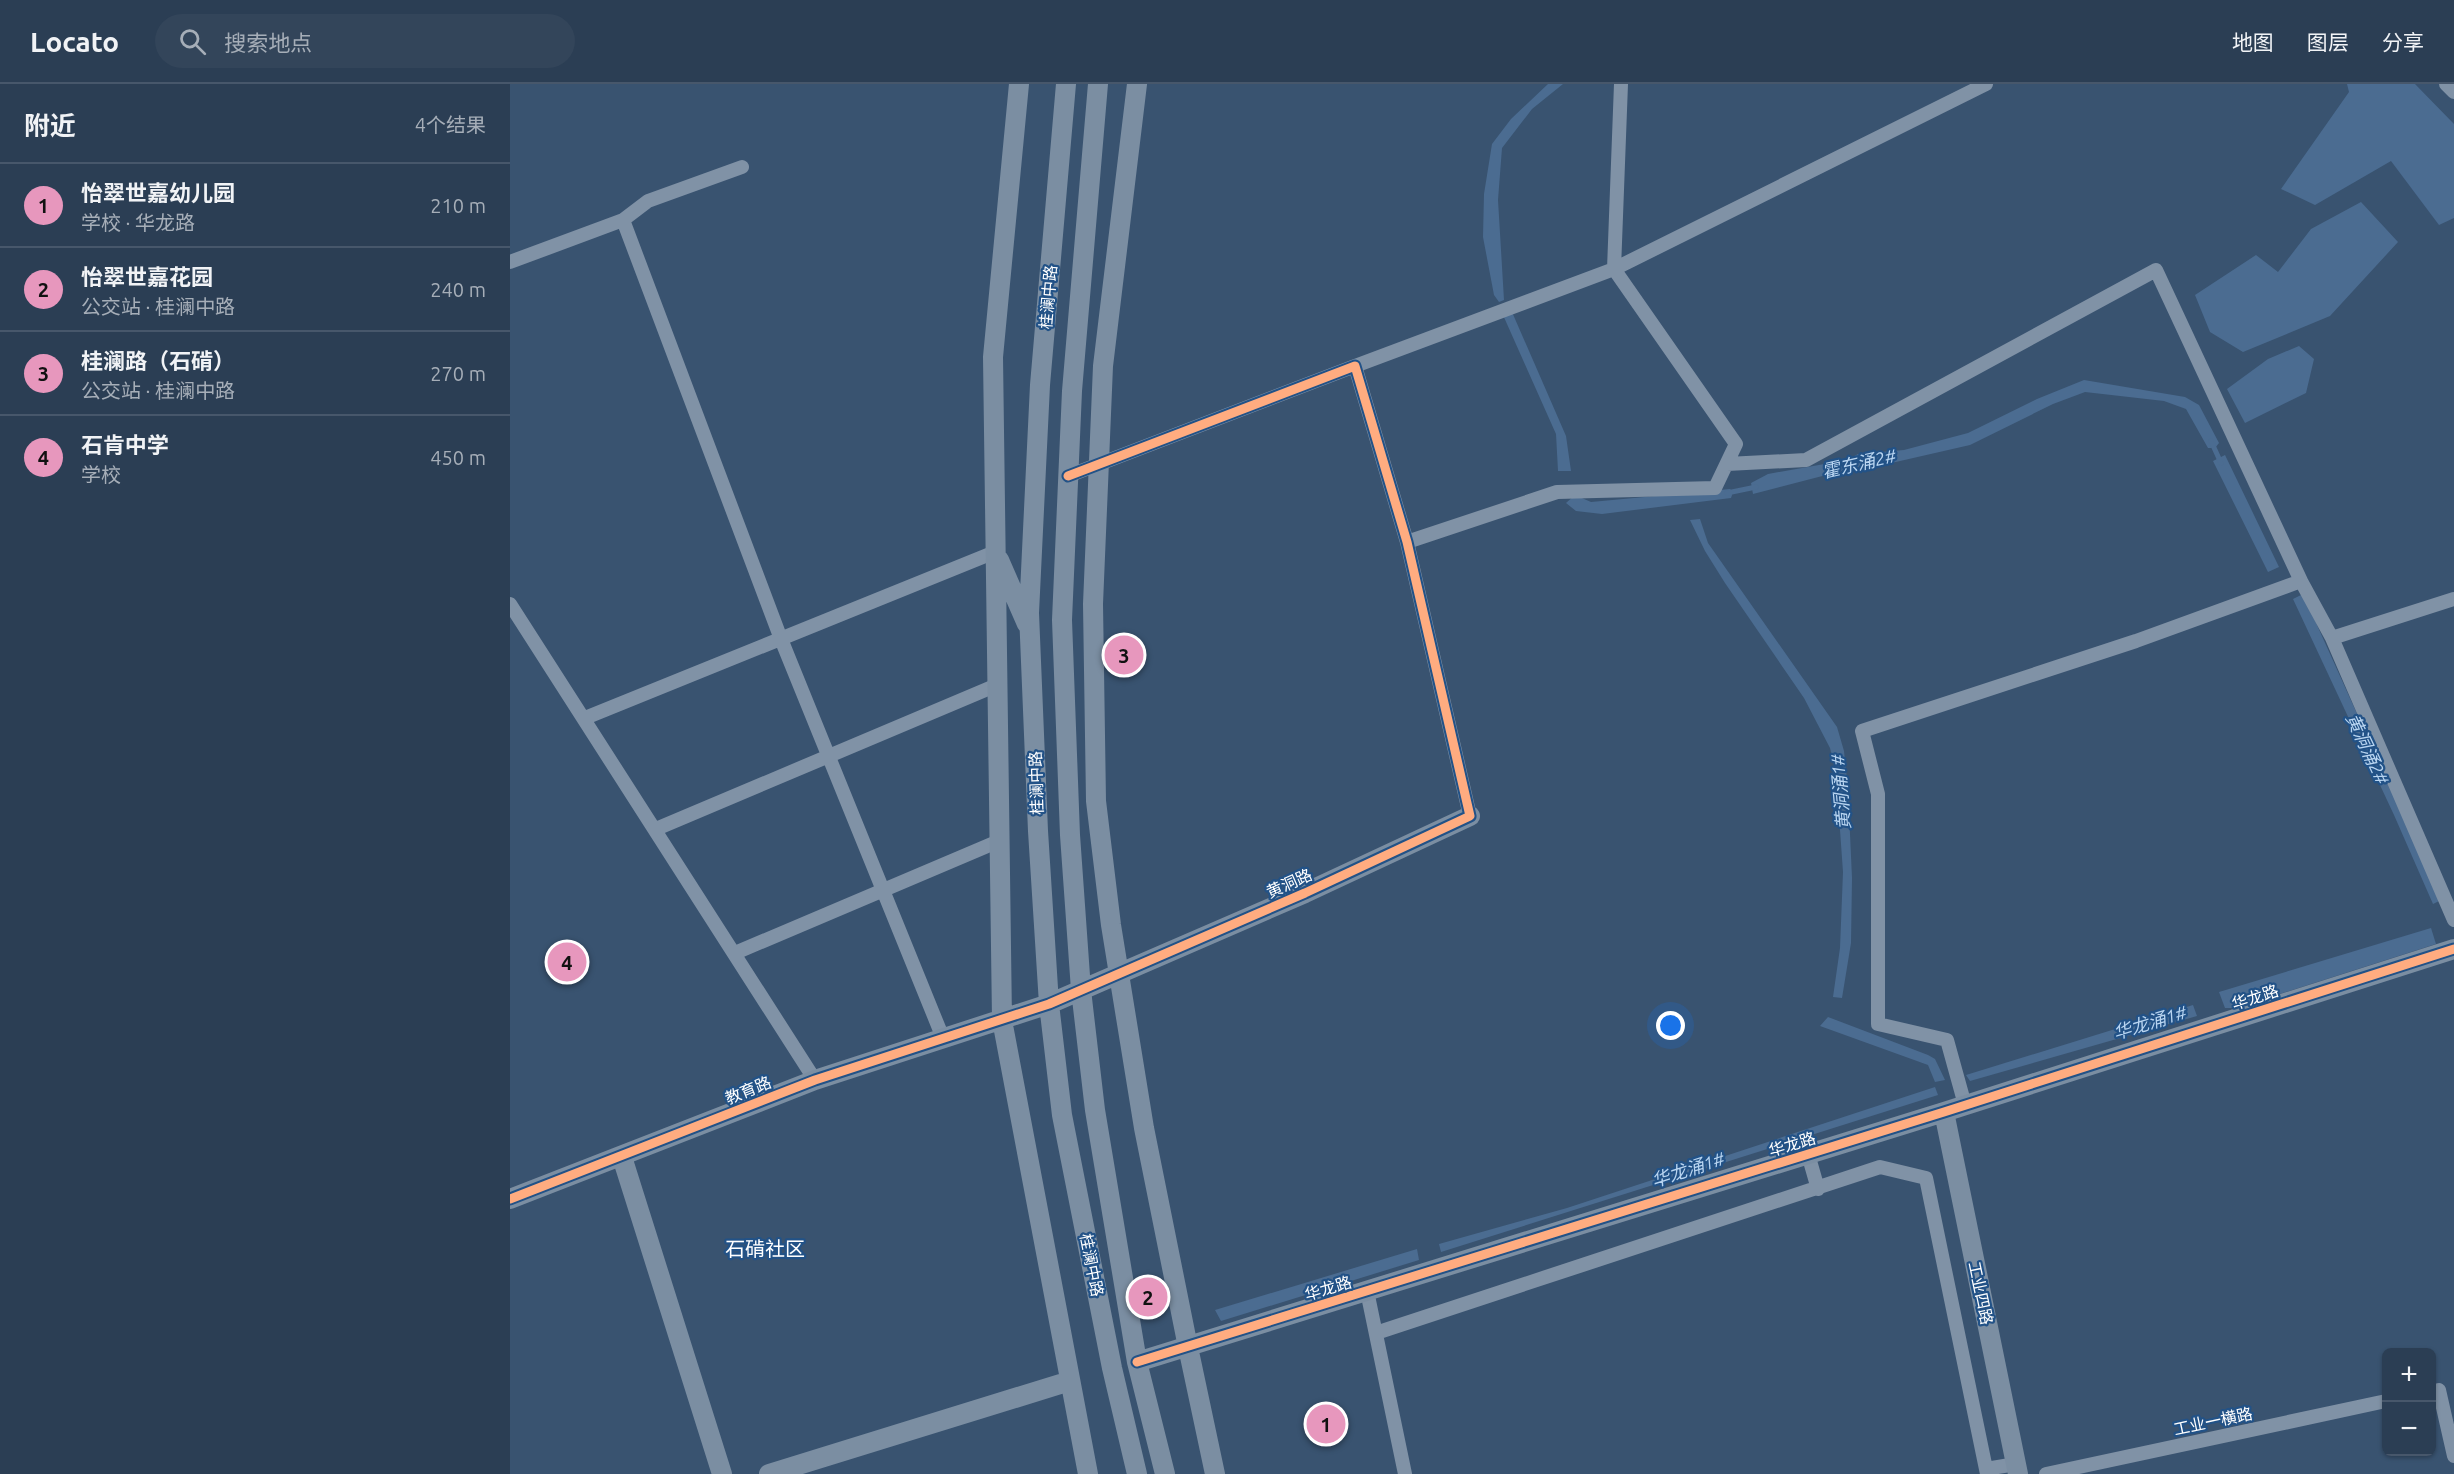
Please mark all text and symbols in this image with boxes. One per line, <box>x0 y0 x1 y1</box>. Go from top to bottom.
search box <box>155 14 575 68</box>
icon: search <box>176 25 209 58</box>
text: Locato <box>30 26 119 57</box>
text: 搜索地点 <box>224 30 312 55</box>
text: 地图 <box>2232 30 2274 54</box>
text: 图层 <box>2307 30 2349 54</box>
text: 分享 <box>2382 30 2424 54</box>
text: 附近 <box>24 111 76 140</box>
text: 4个结果 <box>415 113 486 136</box>
text: 怡翠世嘉幼儿园 <box>81 180 235 205</box>
text: 1 <box>38 194 49 217</box>
text: 210 m <box>430 194 486 217</box>
text: 学校 · 华龙路 <box>81 211 195 234</box>
text: 怡翠世嘉花园 <box>81 264 213 289</box>
street label: 桂澜中路 <box>1036 264 1060 330</box>
text: 2 <box>38 278 49 301</box>
text: 240 m <box>430 278 486 301</box>
text: 公交站 · 桂澜中路 <box>81 295 235 318</box>
text: 桂澜路（石𬒔） <box>81 348 235 373</box>
text: 3 <box>38 362 49 385</box>
text: 270 m <box>430 362 486 385</box>
text: 公交站 · 桂澜中路 <box>81 379 235 402</box>
text: 石肯中学 <box>81 432 169 457</box>
water label: 霍东涌2# <box>1820 445 1898 481</box>
text: 4 <box>38 446 49 469</box>
text: 450 m <box>430 446 486 469</box>
text: 学校 <box>81 463 121 486</box>
pin: 3 <box>1104 632 1144 678</box>
water label: 黄洞涌2# <box>2343 710 2393 788</box>
street label: 桂澜中路 <box>1026 751 1046 815</box>
water label: 黄洞涌1# <box>1827 753 1853 831</box>
street label: 黄洞路 <box>1263 865 1315 901</box>
pin: 4 <box>548 940 586 984</box>
street label: 华龙路 <box>2229 981 2281 1013</box>
water label: 华龙涌1# <box>2111 1001 2189 1043</box>
your location <box>1656 1011 1685 1040</box>
street label: 教育路 <box>722 1073 774 1107</box>
street label: 华龙路 <box>1766 1128 1818 1160</box>
water label: 华龙涌1# <box>1649 1148 1727 1190</box>
street label: 桂澜中路 <box>1077 1232 1107 1298</box>
district label: 石𬒔社区 <box>725 1237 805 1260</box>
street label: 工业四路 <box>1966 1260 1996 1326</box>
street label: 华龙路 <box>1302 1272 1354 1304</box>
pin: 2 <box>1128 1274 1168 1320</box>
map controls <box>2382 1348 2436 1456</box>
button: + <box>2382 1348 2436 1402</box>
pin: 1 <box>1306 1402 1346 1446</box>
button: − <box>2382 1402 2436 1456</box>
street label: 工业一横路 <box>2172 1404 2254 1438</box>

